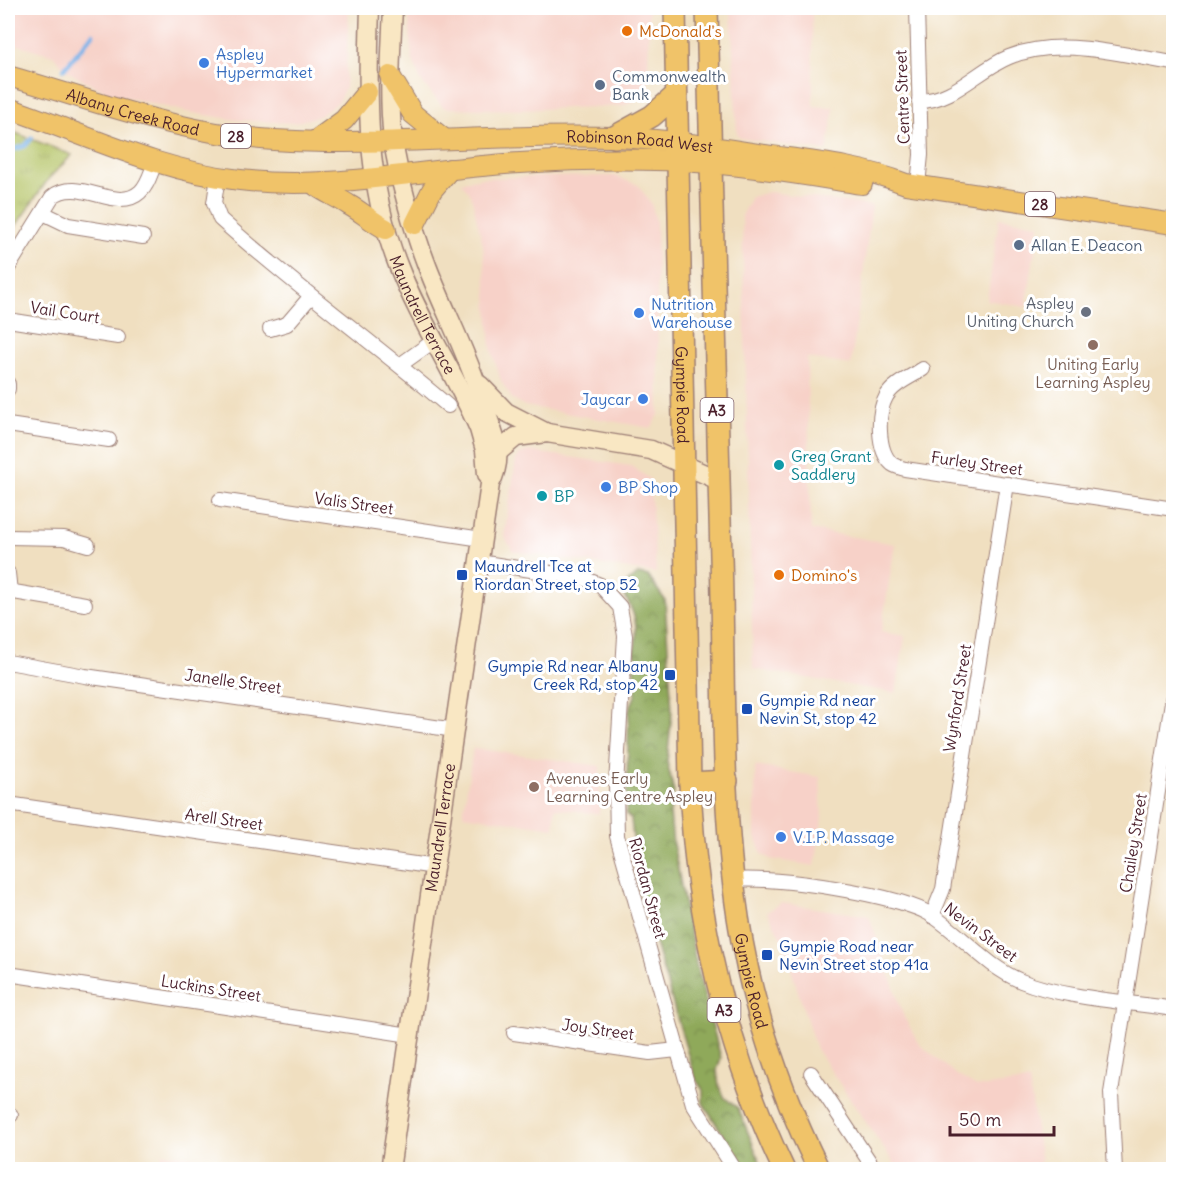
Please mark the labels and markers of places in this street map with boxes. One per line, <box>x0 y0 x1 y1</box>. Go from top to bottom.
place label: McDonald's <box>639 21 722 41</box>
marker: McDonald's <box>620 24 634 38</box>
place label: Aspley Hypermarket <box>216 44 313 82</box>
marker: Aspley Hypermarket <box>197 56 211 70</box>
place label: Commonwealth Bank <box>612 66 726 104</box>
marker: Commonwealth Bank <box>593 78 607 92</box>
place label: Allan E. Deacon <box>1031 235 1142 255</box>
marker: Allan E. Deacon <box>1012 238 1026 252</box>
place label: Aspley Uniting Church <box>967 293 1074 331</box>
place label: Nutrition Warehouse <box>651 294 732 332</box>
marker: Aspley Uniting Church <box>1079 305 1093 319</box>
marker: Nutrition Warehouse <box>632 306 646 320</box>
marker: Uniting Early Learning Aspley <box>1086 338 1100 352</box>
place label: Uniting Early Learning Aspley <box>1035 354 1151 392</box>
place label: Jaycar <box>581 389 631 409</box>
marker: Jaycar <box>636 392 650 406</box>
place label: Greg Grant Saddlery <box>791 446 872 484</box>
marker: Greg Grant Saddlery <box>772 458 786 472</box>
place label: BP Shop <box>618 477 678 497</box>
marker: BP Shop <box>599 480 613 494</box>
place label: BP <box>554 486 574 506</box>
marker: BP <box>535 489 549 503</box>
place label: Maundrell Tce at Riordan Street, stop 52 <box>474 556 637 594</box>
place label: Domino's <box>791 565 857 585</box>
marker: Maundrell Tce at Riordan Street, stop 52 <box>455 568 469 582</box>
marker: Domino's <box>772 568 786 582</box>
place label: Gympie Rd near Albany Creek Rd, stop 42 <box>487 656 658 694</box>
marker: Gympie Rd near Albany Creek Rd, stop 42 <box>663 668 677 682</box>
place label: Gympie Rd near Nevin St, stop 42 <box>759 690 877 728</box>
marker: Gympie Rd near Nevin St, stop 42 <box>740 702 754 716</box>
place label: Avenues Early Learning Centre Aspley <box>546 768 713 806</box>
marker: Avenues Early Learning Centre Aspley <box>527 780 541 794</box>
place label: V.I.P. Massage <box>793 827 894 847</box>
marker: V.I.P. Massage <box>774 830 788 844</box>
place label: Gympie Road near Nevin Street stop 41a <box>779 936 929 974</box>
marker: Gympie Road near Nevin Street stop 41a <box>760 948 774 962</box>

